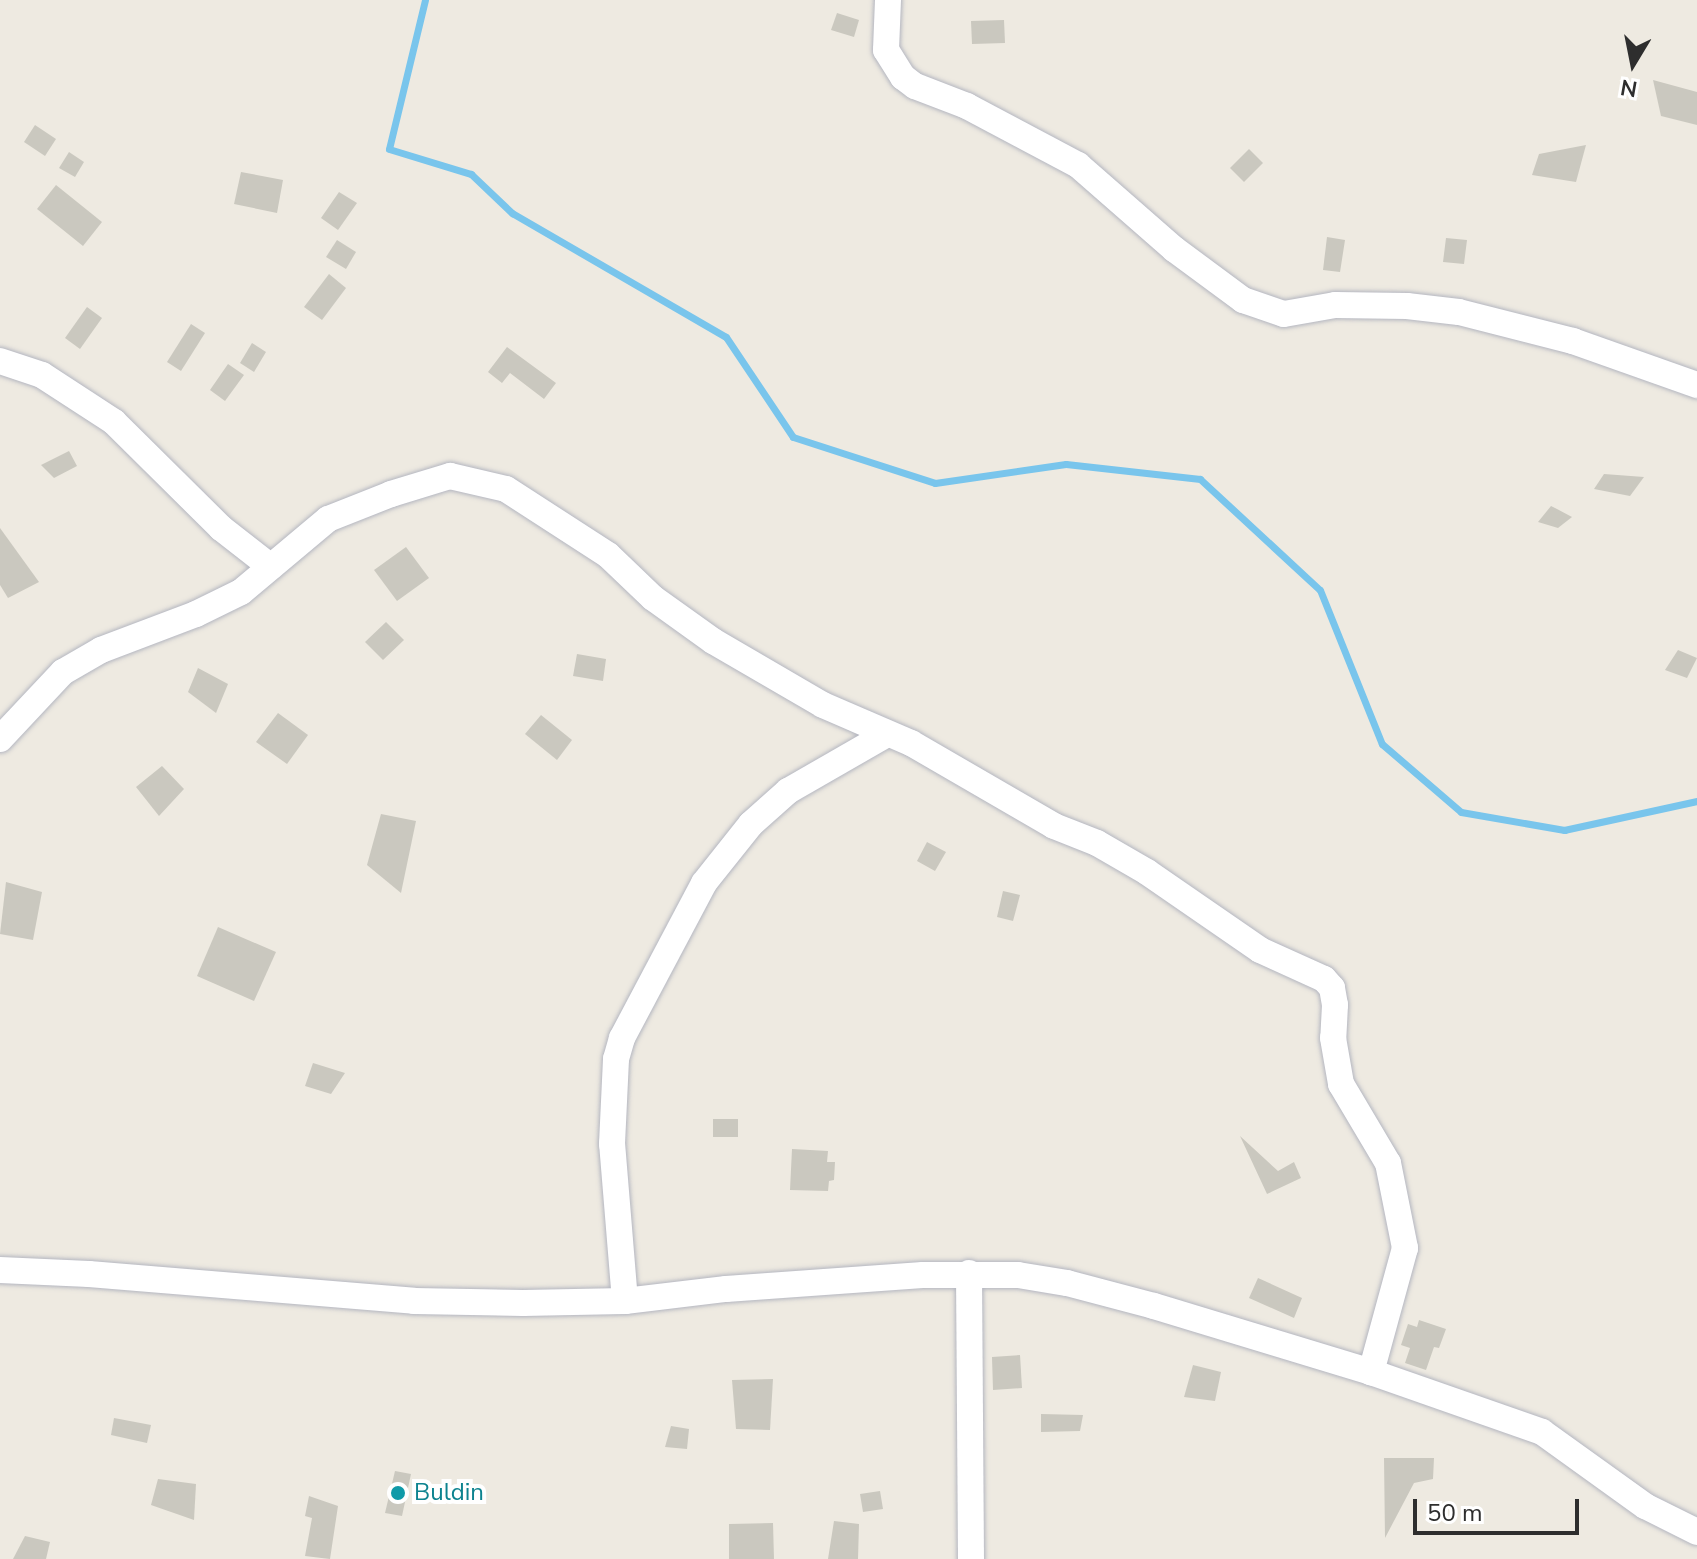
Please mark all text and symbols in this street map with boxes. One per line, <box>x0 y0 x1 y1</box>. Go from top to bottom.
north arrow <box>1593 24 1673 104</box>
text: N <box>1618 71 1640 104</box>
place label: Buldin <box>414 1479 484 1507</box>
scale bar <box>1417 1483 1583 1533</box>
marker: Buldin <box>389 1484 407 1502</box>
text: 50 m <box>1427 1497 1483 1529</box>

